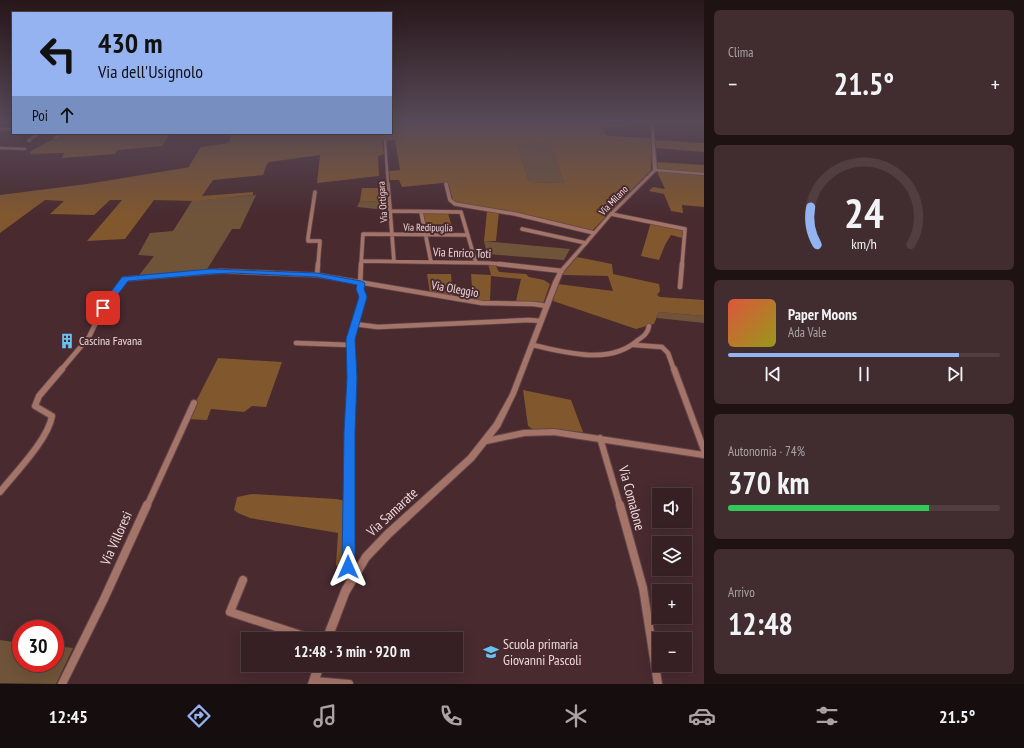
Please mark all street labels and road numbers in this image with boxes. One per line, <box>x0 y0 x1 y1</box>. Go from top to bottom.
street label: Via Ortigara <box>375 181 390 224</box>
street label: Via Milano <box>595 183 631 219</box>
street label: Via Redipuglia <box>402 221 453 234</box>
street label: Via Enrico Toti <box>432 244 492 261</box>
street label: Via Oleggio <box>429 277 480 300</box>
street label: Via Comalone <box>614 463 649 532</box>
street label: Via Samarate <box>362 484 421 541</box>
street label: Via Villoresi <box>96 508 136 569</box>

